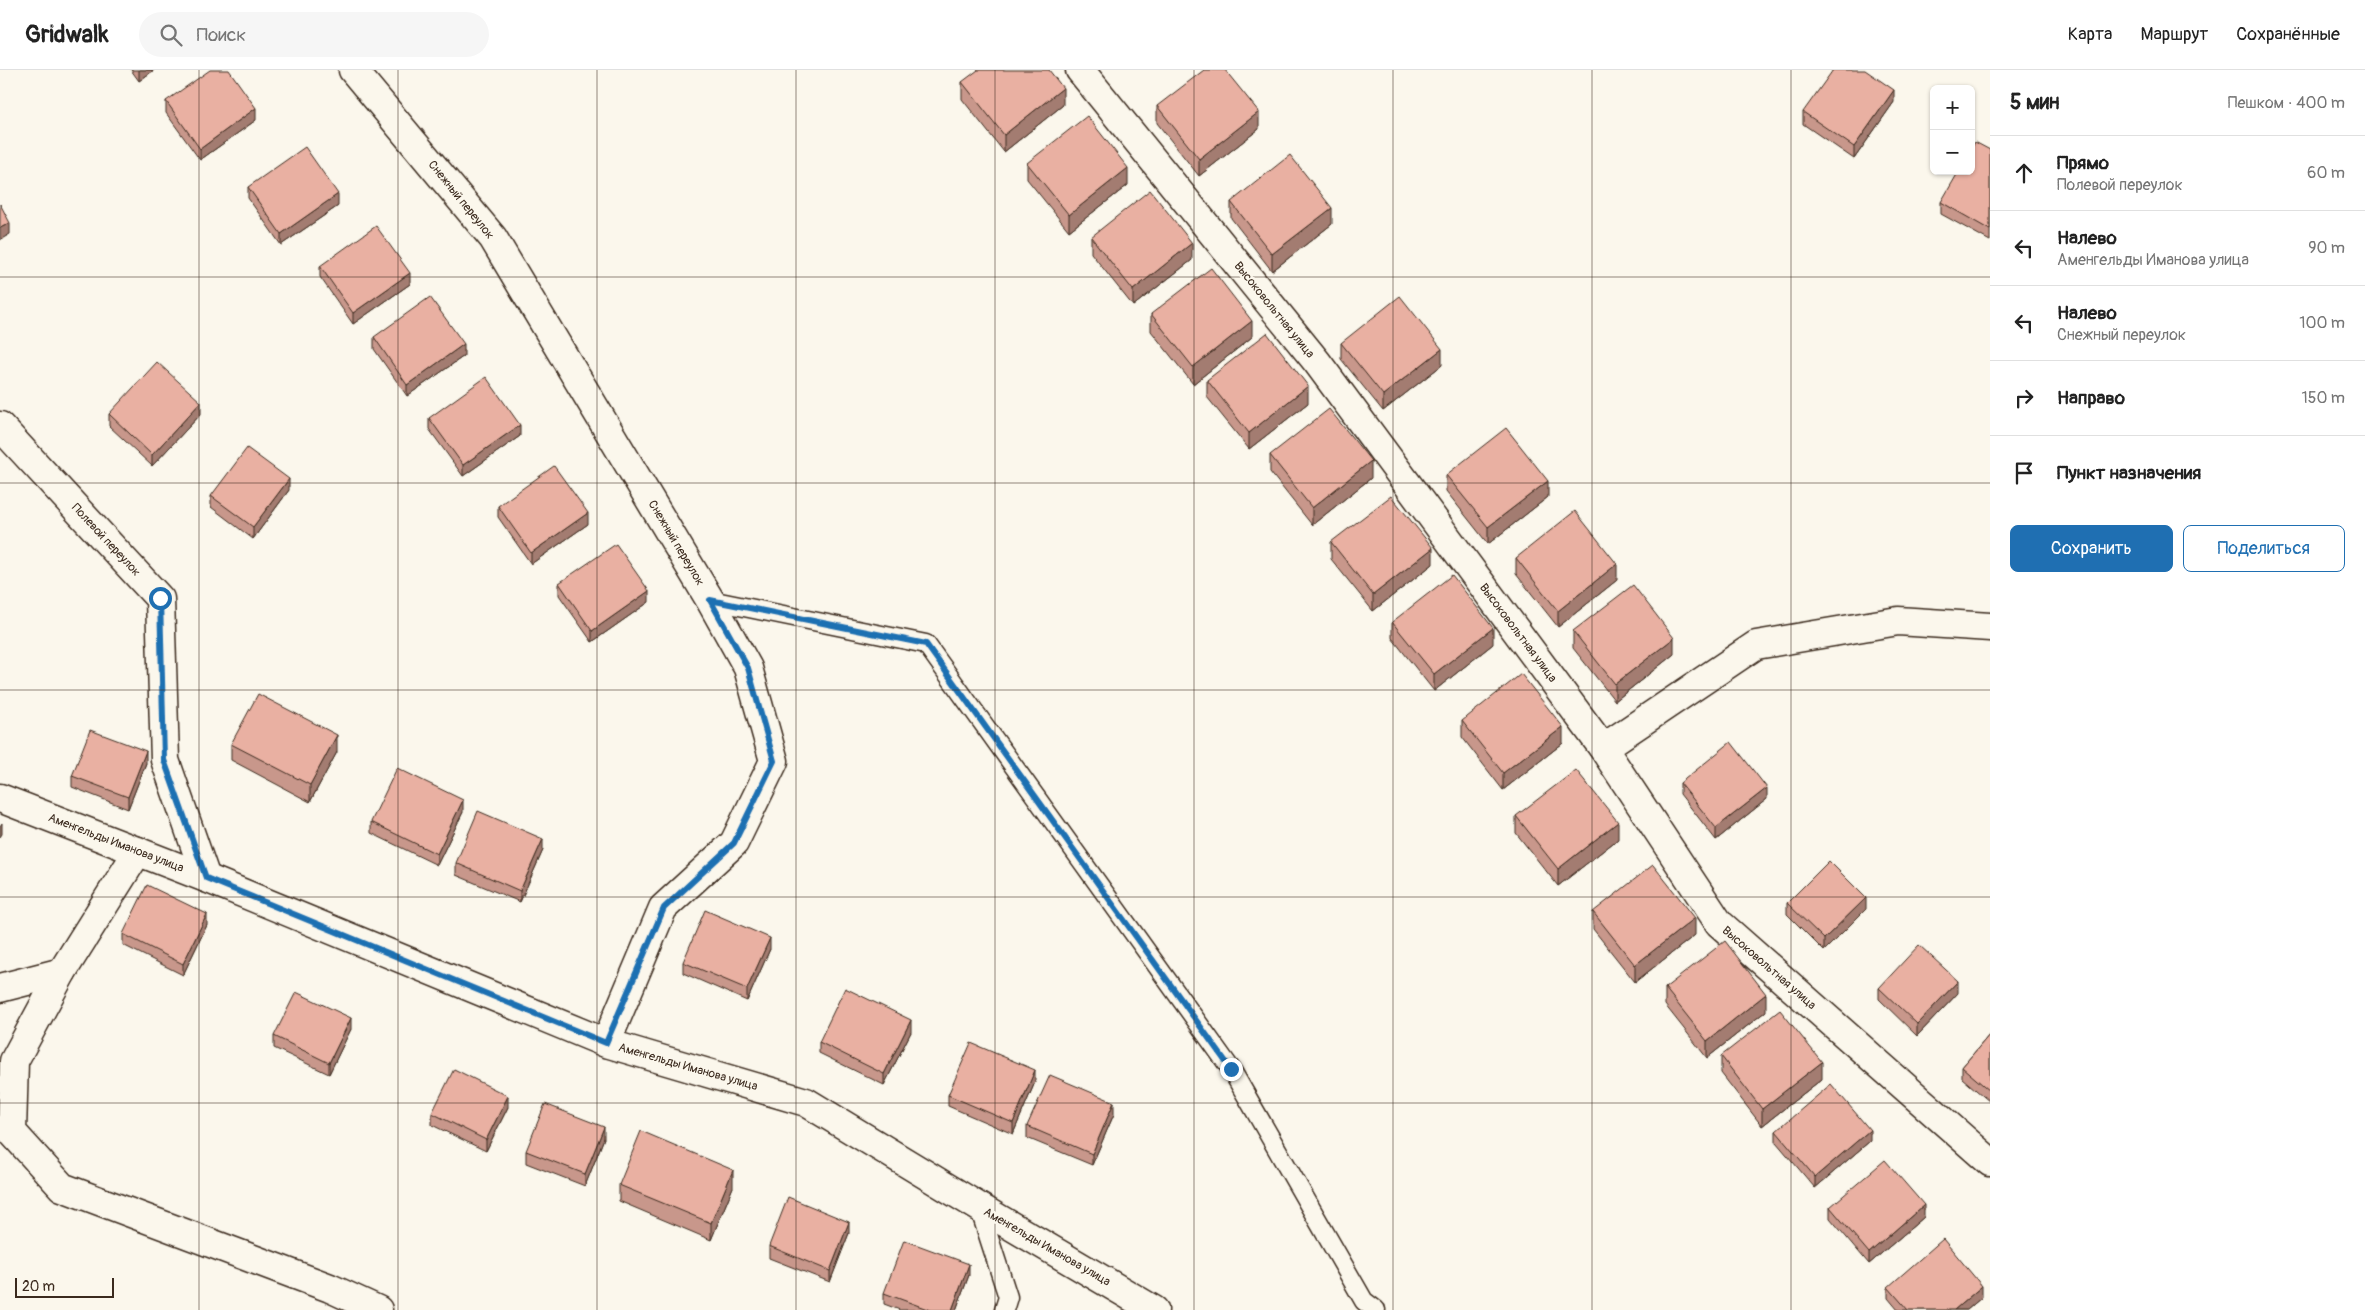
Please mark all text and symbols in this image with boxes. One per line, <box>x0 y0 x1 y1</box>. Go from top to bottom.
search box <box>139 12 489 57</box>
text: Gridwalk <box>25 20 109 49</box>
icon: search <box>157 21 185 49</box>
text: Поиск <box>197 23 246 47</box>
text: Карта <box>2068 23 2112 46</box>
text: Маршрут <box>2140 23 2208 46</box>
text: Сохранённые <box>2236 23 2340 46</box>
map controls <box>1930 85 1975 175</box>
button: + <box>1930 85 1975 130</box>
text: 5 мин <box>2010 89 2060 116</box>
text: Пешком · 400 m <box>2228 93 2345 113</box>
button: − <box>1930 130 1975 175</box>
text: Прямо <box>2057 151 2109 175</box>
street label: Снежный переулок <box>425 158 497 242</box>
icon: ahead <box>2010 159 2038 187</box>
text: 60 m <box>2307 163 2345 183</box>
text: Полевой переулок <box>2057 175 2183 195</box>
text: Налево <box>2057 226 2117 250</box>
icon: left <box>2010 234 2038 262</box>
text: 90 m <box>2308 238 2345 258</box>
text: Аменгельды Иманова улица <box>2057 250 2249 270</box>
street label: Высоковольтная улица <box>1231 259 1318 362</box>
text: Налево <box>2057 301 2117 325</box>
icon: left <box>2010 309 2038 337</box>
text: 100 m <box>2299 313 2345 333</box>
text: Снежный переулок <box>2057 325 2186 345</box>
icon: right <box>2010 384 2038 412</box>
text: Направо <box>2057 386 2125 410</box>
text: 150 m <box>2301 388 2345 408</box>
icon: arrive <box>2010 459 2038 487</box>
text: Пункт назначения <box>2057 461 2201 485</box>
street label: Снежный переулок <box>645 498 707 588</box>
street label: Полевой переулок <box>68 500 144 580</box>
button: Сохранить <box>2010 525 2173 572</box>
button: Поделиться <box>2183 525 2345 572</box>
street label: Высоковольтная улица <box>1476 581 1560 686</box>
route start <box>149 587 172 610</box>
street label: Аменгельды Иманова улица <box>46 810 186 876</box>
street label: Высоковольтная улица <box>1719 923 1819 1013</box>
street label: Аменгельды Иманова улица <box>617 1040 760 1094</box>
route end <box>1220 1058 1243 1081</box>
street label: Аменгельды Иманова улица <box>981 1204 1113 1290</box>
scale bar <box>15 1275 114 1298</box>
text: 20 m <box>22 1278 55 1295</box>

